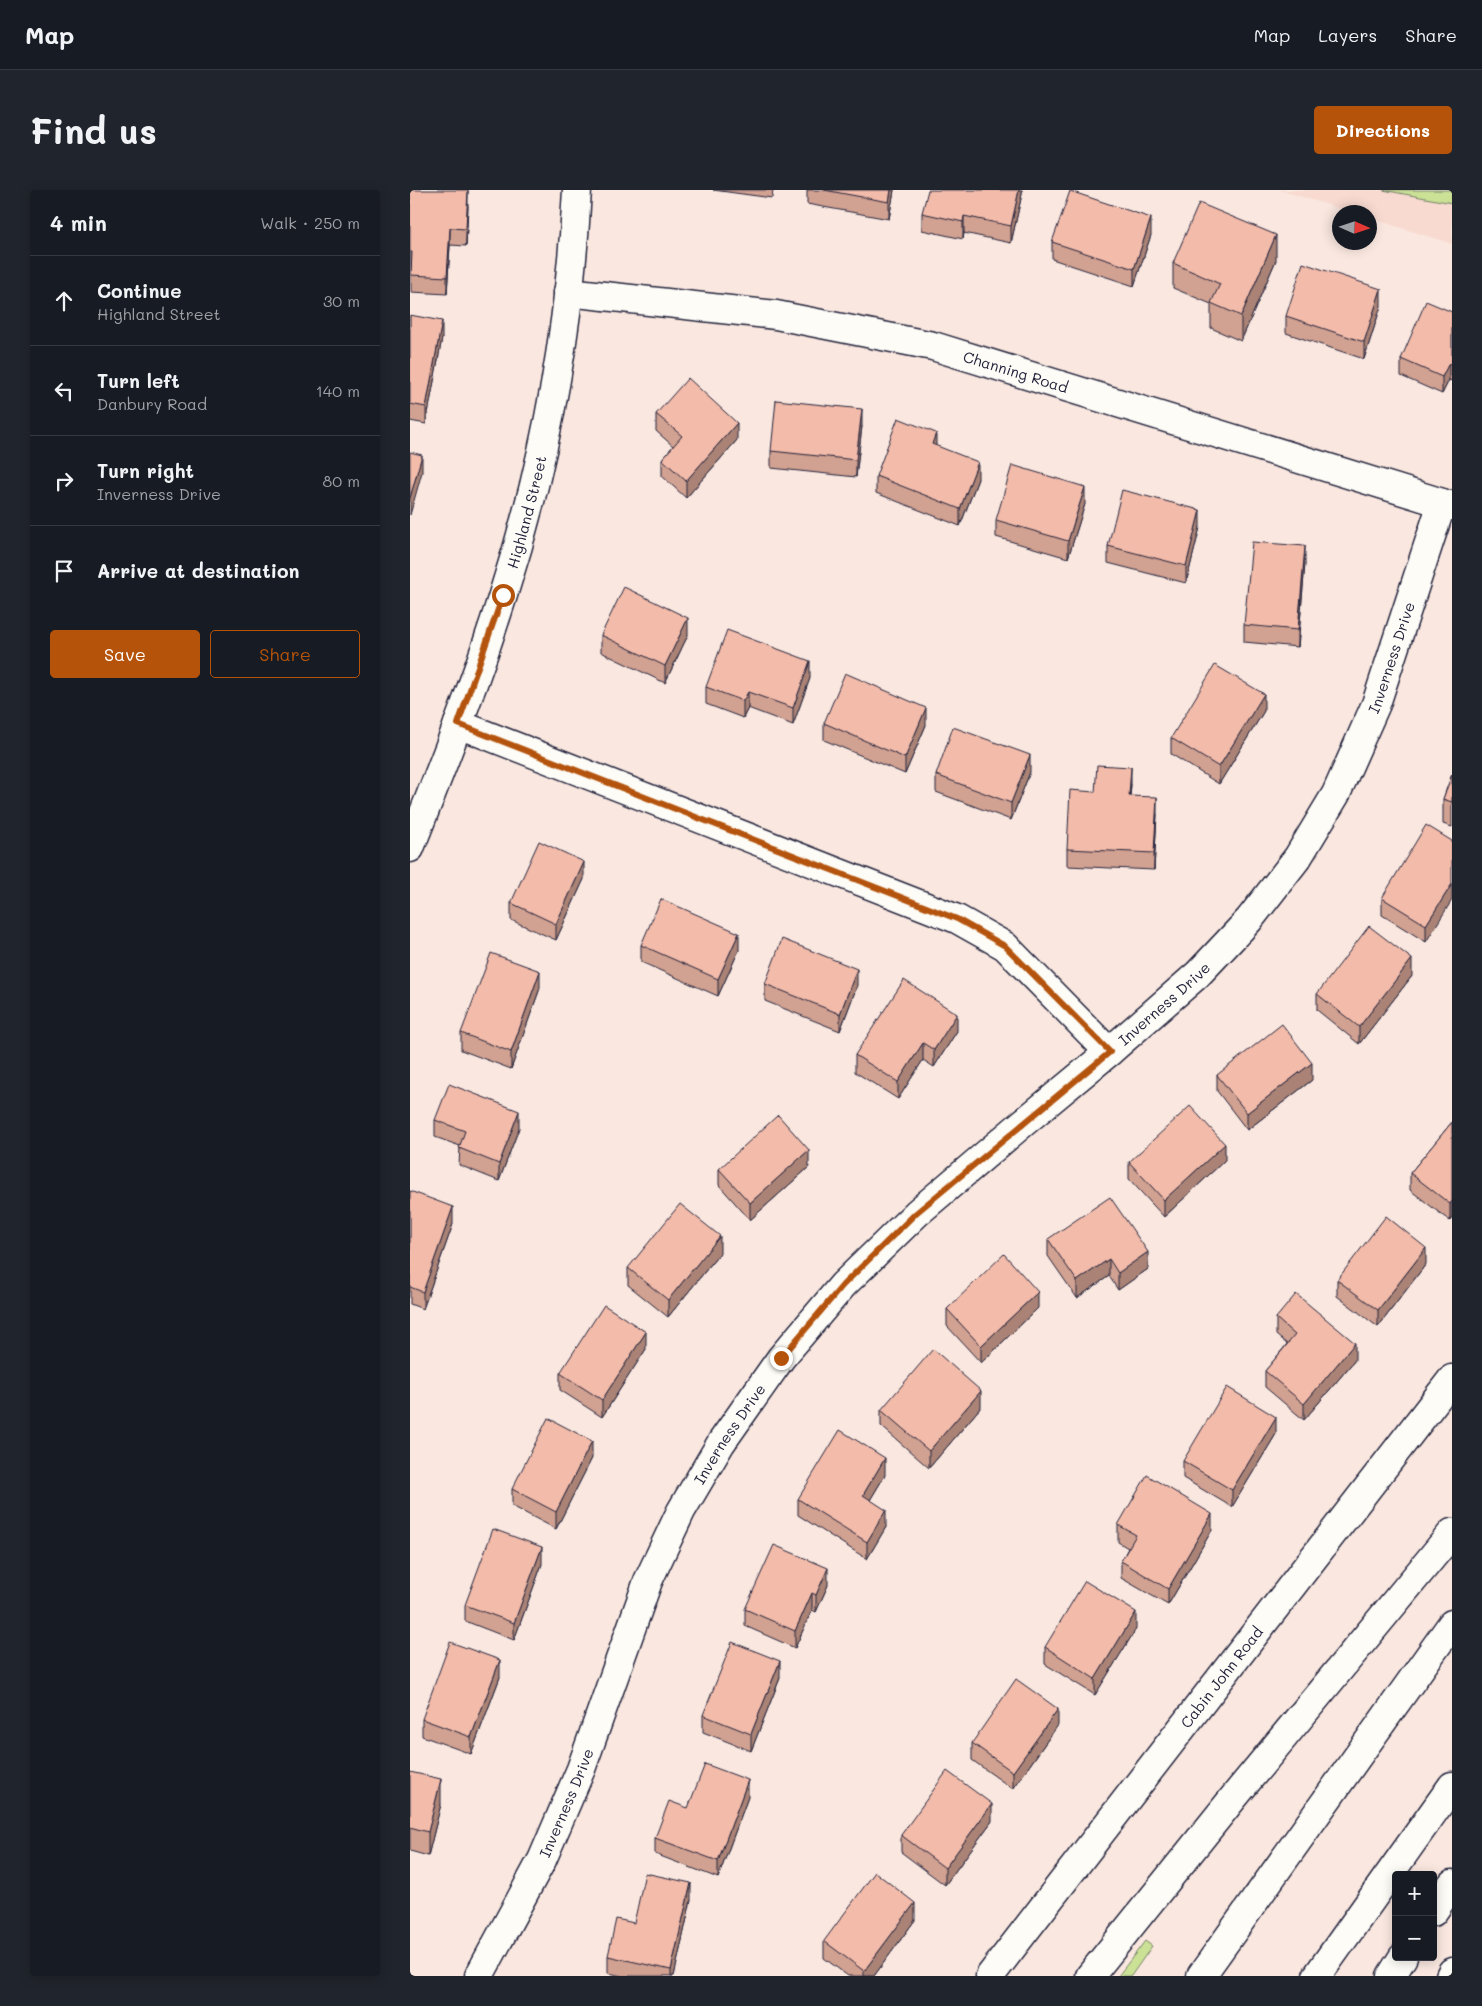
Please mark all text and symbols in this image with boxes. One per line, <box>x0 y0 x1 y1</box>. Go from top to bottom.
text: Map <box>25 19 74 50</box>
text: Map <box>1254 23 1290 47</box>
text: Layers <box>1318 23 1377 47</box>
text: Share <box>1405 23 1457 47</box>
button: Directions <box>1314 106 1452 154</box>
text: Find us <box>30 107 157 153</box>
north arrow <box>1332 205 1377 250</box>
text: 4 min <box>50 209 107 236</box>
text: Walk · 250 m <box>260 212 360 233</box>
text: Continue <box>97 278 182 303</box>
icon: ahead <box>50 287 78 315</box>
text: 30 m <box>323 290 360 311</box>
text: Highland Street <box>97 303 221 324</box>
street label: Channing Road <box>961 346 1071 397</box>
text: Turn left <box>97 368 180 393</box>
icon: left <box>50 377 78 405</box>
text: 140 m <box>316 380 360 401</box>
text: Danbury Road <box>97 393 207 414</box>
street label: Highland Street <box>502 454 551 571</box>
text: Turn right <box>97 458 194 483</box>
icon: right <box>50 467 78 495</box>
text: 80 m <box>323 470 360 491</box>
text: Inverness Drive <box>97 483 221 504</box>
icon: arrive <box>50 557 78 585</box>
text: Arrive at destination <box>97 558 300 583</box>
route start <box>492 584 515 607</box>
street label: Inverness Drive <box>1363 599 1419 716</box>
button: Save <box>50 630 200 678</box>
button: Share <box>210 630 360 678</box>
street label: Inverness Drive <box>1114 957 1214 1049</box>
route end <box>770 1347 793 1370</box>
street label: Inverness Drive <box>689 1380 770 1488</box>
street label: Cabin John Road <box>1176 1622 1267 1732</box>
street label: Inverness Drive <box>534 1746 598 1860</box>
map controls <box>1392 1871 1437 1961</box>
button: + <box>1392 1871 1437 1916</box>
button: − <box>1392 1916 1437 1961</box>

